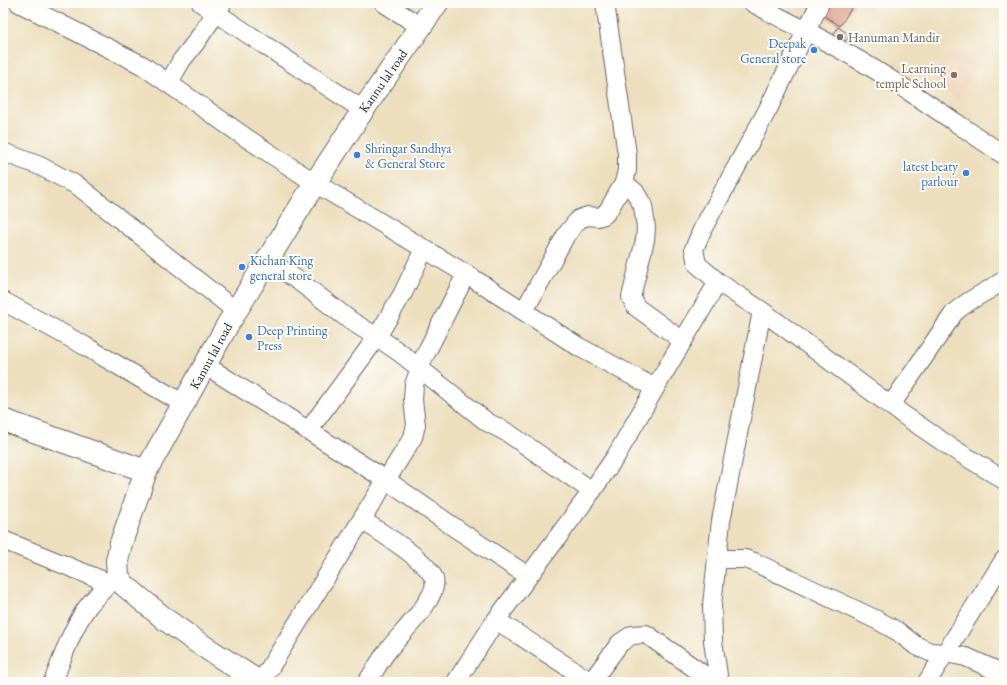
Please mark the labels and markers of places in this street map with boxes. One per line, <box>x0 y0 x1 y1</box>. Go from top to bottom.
place label: Hanuman Mandir <box>848 29 940 46</box>
marker: Hanuman Mandir <box>835 32 845 42</box>
place label: Deepak General store <box>740 35 807 67</box>
marker: Deepak General store <box>809 45 819 55</box>
place label: Learning temple School <box>876 60 946 92</box>
marker: Learning temple School <box>949 70 959 80</box>
place label: Shringar Sandhya & General Store <box>365 140 452 172</box>
marker: Shringar Sandhya & General Store <box>352 150 362 160</box>
place label: latest beaty parlour <box>903 158 959 190</box>
marker: latest beaty parlour <box>961 168 971 178</box>
place label: Kichan King general store <box>250 252 314 284</box>
marker: Kichan King general store <box>237 262 247 272</box>
place label: Deep Printing Press <box>257 322 328 354</box>
marker: Deep Printing Press <box>244 332 254 342</box>

